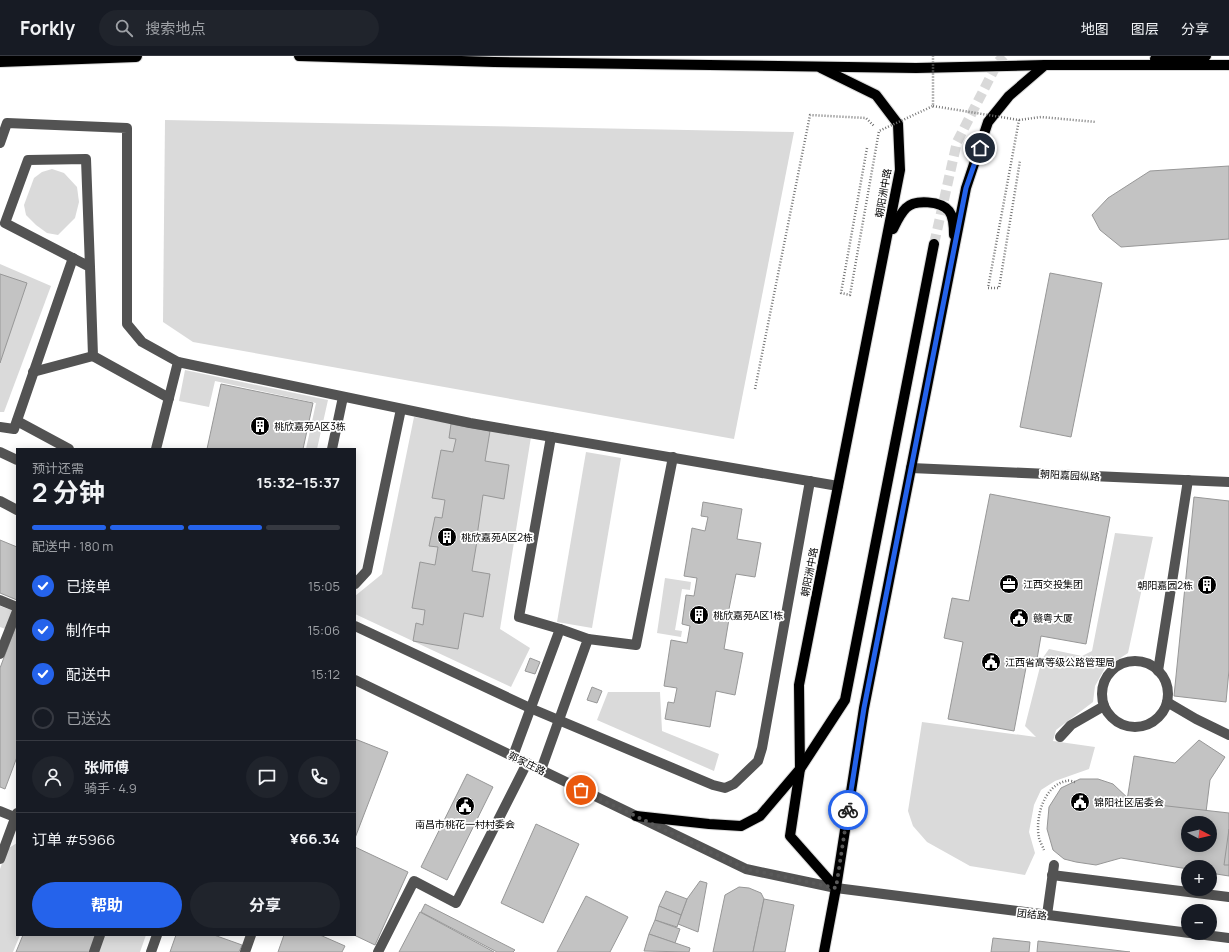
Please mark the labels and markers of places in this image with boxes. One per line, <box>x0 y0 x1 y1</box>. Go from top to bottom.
pin <box>963 131 997 165</box>
building icon: 桃欣嘉苑A区3栋 <box>249 415 271 437</box>
place label: 桃欣嘉苑A区3栋 <box>274 419 346 433</box>
building icon: 桃欣嘉苑A区2栋 <box>436 526 458 548</box>
place label: 桃欣嘉苑A区2栋 <box>461 530 533 544</box>
office icon: 江西交投集团 <box>998 573 1020 595</box>
building icon: 朝阳嘉园2栋 <box>1196 574 1218 596</box>
place label: 江西交投集团 <box>1023 577 1083 591</box>
place label: 朝阳嘉园2栋 <box>1137 578 1193 592</box>
building icon: 桃欣嘉苑A区1栋 <box>688 604 710 626</box>
public building icon: 赣粤大厦 <box>1008 607 1030 629</box>
place label: 桃欣嘉苑A区1栋 <box>713 608 783 622</box>
place label: 赣粤大厦 <box>1033 611 1073 625</box>
public building icon: 江西省高等级公路管理局 <box>980 651 1002 673</box>
place label: 江西省高等级公路管理局 <box>1005 655 1115 669</box>
pin <box>564 773 598 807</box>
public building icon: 锦阳社区居委会 <box>1069 791 1091 813</box>
public building icon: 南昌市桃花一村村委会 <box>454 795 476 817</box>
place label: 锦阳社区居委会 <box>1094 795 1164 809</box>
place label: 南昌市桃花一村村委会 <box>415 817 515 831</box>

